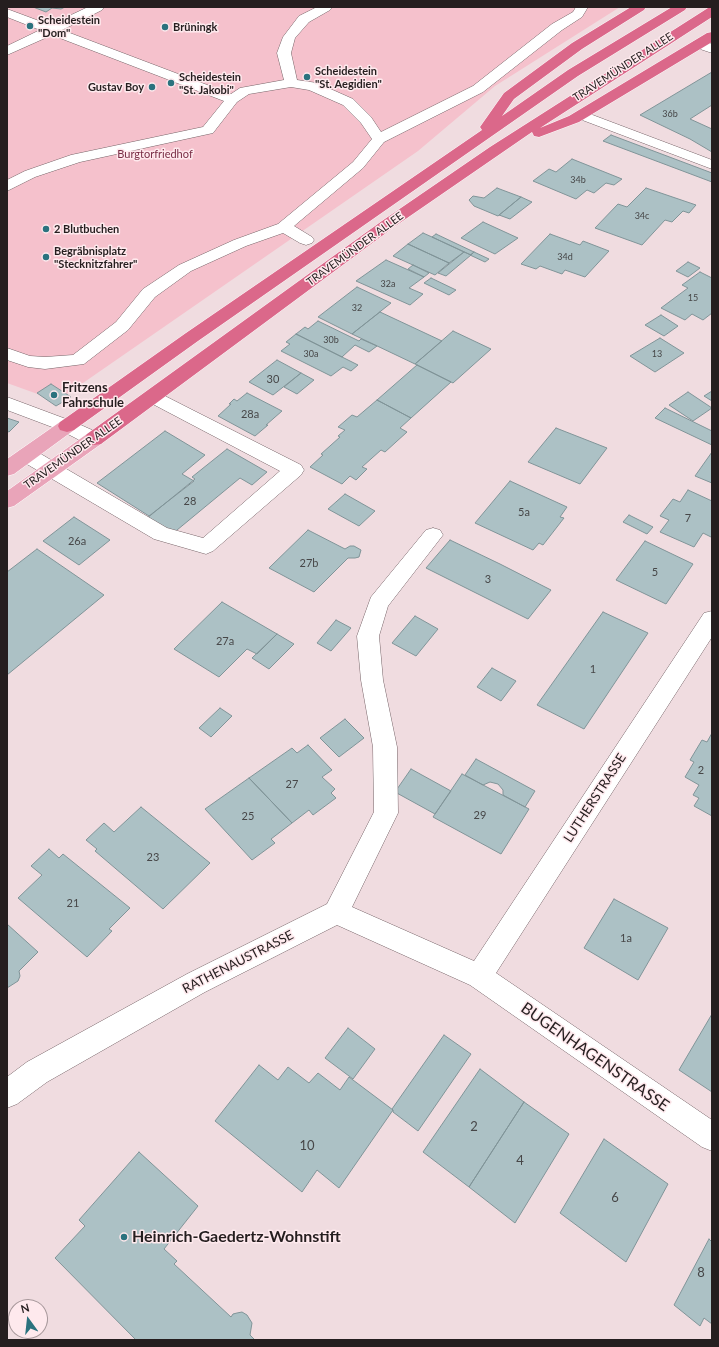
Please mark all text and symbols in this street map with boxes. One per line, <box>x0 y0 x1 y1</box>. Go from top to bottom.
place label: Scheidestein "Dom" <box>38 13 100 39</box>
place label: Brüningk <box>173 20 217 34</box>
marker: Scheidestein "Dom" <box>25 21 35 31</box>
marker: Brüningk <box>160 22 170 32</box>
street label: TRAVEMÜNDER ALLEE <box>571 30 675 104</box>
place label: Scheidestein "St. Aegidien" <box>315 64 382 90</box>
place label: Scheidestein "St. Jakobi" <box>179 70 241 96</box>
marker: Scheidestein "St. Aegidien" <box>302 72 312 82</box>
marker: Scheidestein "St. Jakobi" <box>166 78 176 88</box>
place label: Gustav Boy <box>88 80 144 94</box>
marker: Gustav Boy <box>147 82 157 92</box>
house number: 36b <box>662 109 678 119</box>
park label: Burgtorfriedhof <box>117 147 193 161</box>
house number: 34b <box>570 175 586 185</box>
street label: TRAVEMÜNDER ALLEE <box>304 209 406 289</box>
house number: 34c <box>635 211 649 221</box>
place label: 2 Blutbuchen <box>54 222 119 236</box>
marker: 2 Blutbuchen <box>41 224 51 234</box>
place label: Begräbnisplatz "Stecknitzfahrer" <box>54 244 137 270</box>
marker: Begräbnisplatz "Stecknitzfahrer" <box>41 252 51 262</box>
house number: 34d <box>557 252 573 262</box>
house number: 32a <box>381 279 395 289</box>
house number: 15 <box>688 293 698 303</box>
house number: 32 <box>352 303 362 313</box>
house number: 30b <box>323 335 339 345</box>
house number: 30a <box>304 349 318 359</box>
house number: 13 <box>652 349 662 359</box>
house number: 30 <box>267 372 279 386</box>
place label: Fritzens Fahrschule <box>62 380 124 411</box>
marker: Fritzens Fahrschule <box>49 390 59 400</box>
house number: 28a <box>241 407 259 421</box>
street label: TRAVEMÜNDER ALLEE <box>21 414 125 492</box>
house number: 28 <box>184 494 196 508</box>
house number: 5a <box>518 505 530 519</box>
house number: 7 <box>685 511 691 525</box>
house number: 26a <box>68 534 86 548</box>
house number: 27b <box>300 556 318 570</box>
house number: 5 <box>652 565 658 579</box>
house number: 3 <box>485 572 491 586</box>
house number: 27a <box>216 634 234 648</box>
house number: 1 <box>590 662 596 676</box>
street label: LUTHERSTRASSE <box>561 751 629 845</box>
house number: 2 <box>698 763 704 777</box>
house number: 27 <box>286 777 298 791</box>
house number: 29 <box>474 808 486 822</box>
house number: 25 <box>242 809 254 823</box>
house number: 23 <box>147 850 159 864</box>
house number: 21 <box>67 896 79 910</box>
street label: RATHENAUSTRASSE <box>180 927 296 997</box>
house number: 1a <box>620 931 632 945</box>
street label: BUGENHAGENSTRASSE <box>517 998 673 1116</box>
house number: 2 <box>470 1119 478 1135</box>
house number: 10 <box>299 1138 315 1154</box>
house number: 4 <box>516 1153 524 1169</box>
house number: 6 <box>611 1190 619 1206</box>
place label: Heinrich-Gaedertz-Wohnstift <box>132 1227 341 1247</box>
marker: Heinrich-Gaedertz-Wohnstift <box>119 1232 129 1242</box>
house number: 8 <box>697 1265 705 1281</box>
north arrow <box>8 1299 48 1339</box>
text: N <box>19 1301 31 1315</box>

